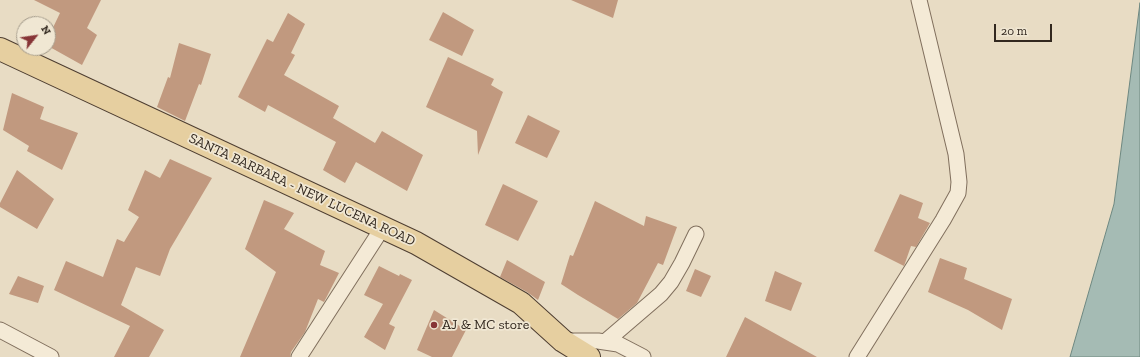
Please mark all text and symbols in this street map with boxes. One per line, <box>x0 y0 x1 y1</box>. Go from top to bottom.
north arrow <box>16 16 56 56</box>
scale bar <box>996 16 1054 42</box>
text: N <box>38 23 54 37</box>
text: 20 m <box>1001 24 1027 38</box>
street label: SANTA BARBARA - NEW LUCENA ROAD <box>186 130 418 250</box>
place label: AJ & MC store <box>442 317 529 333</box>
marker: AJ & MC store <box>429 320 439 330</box>

